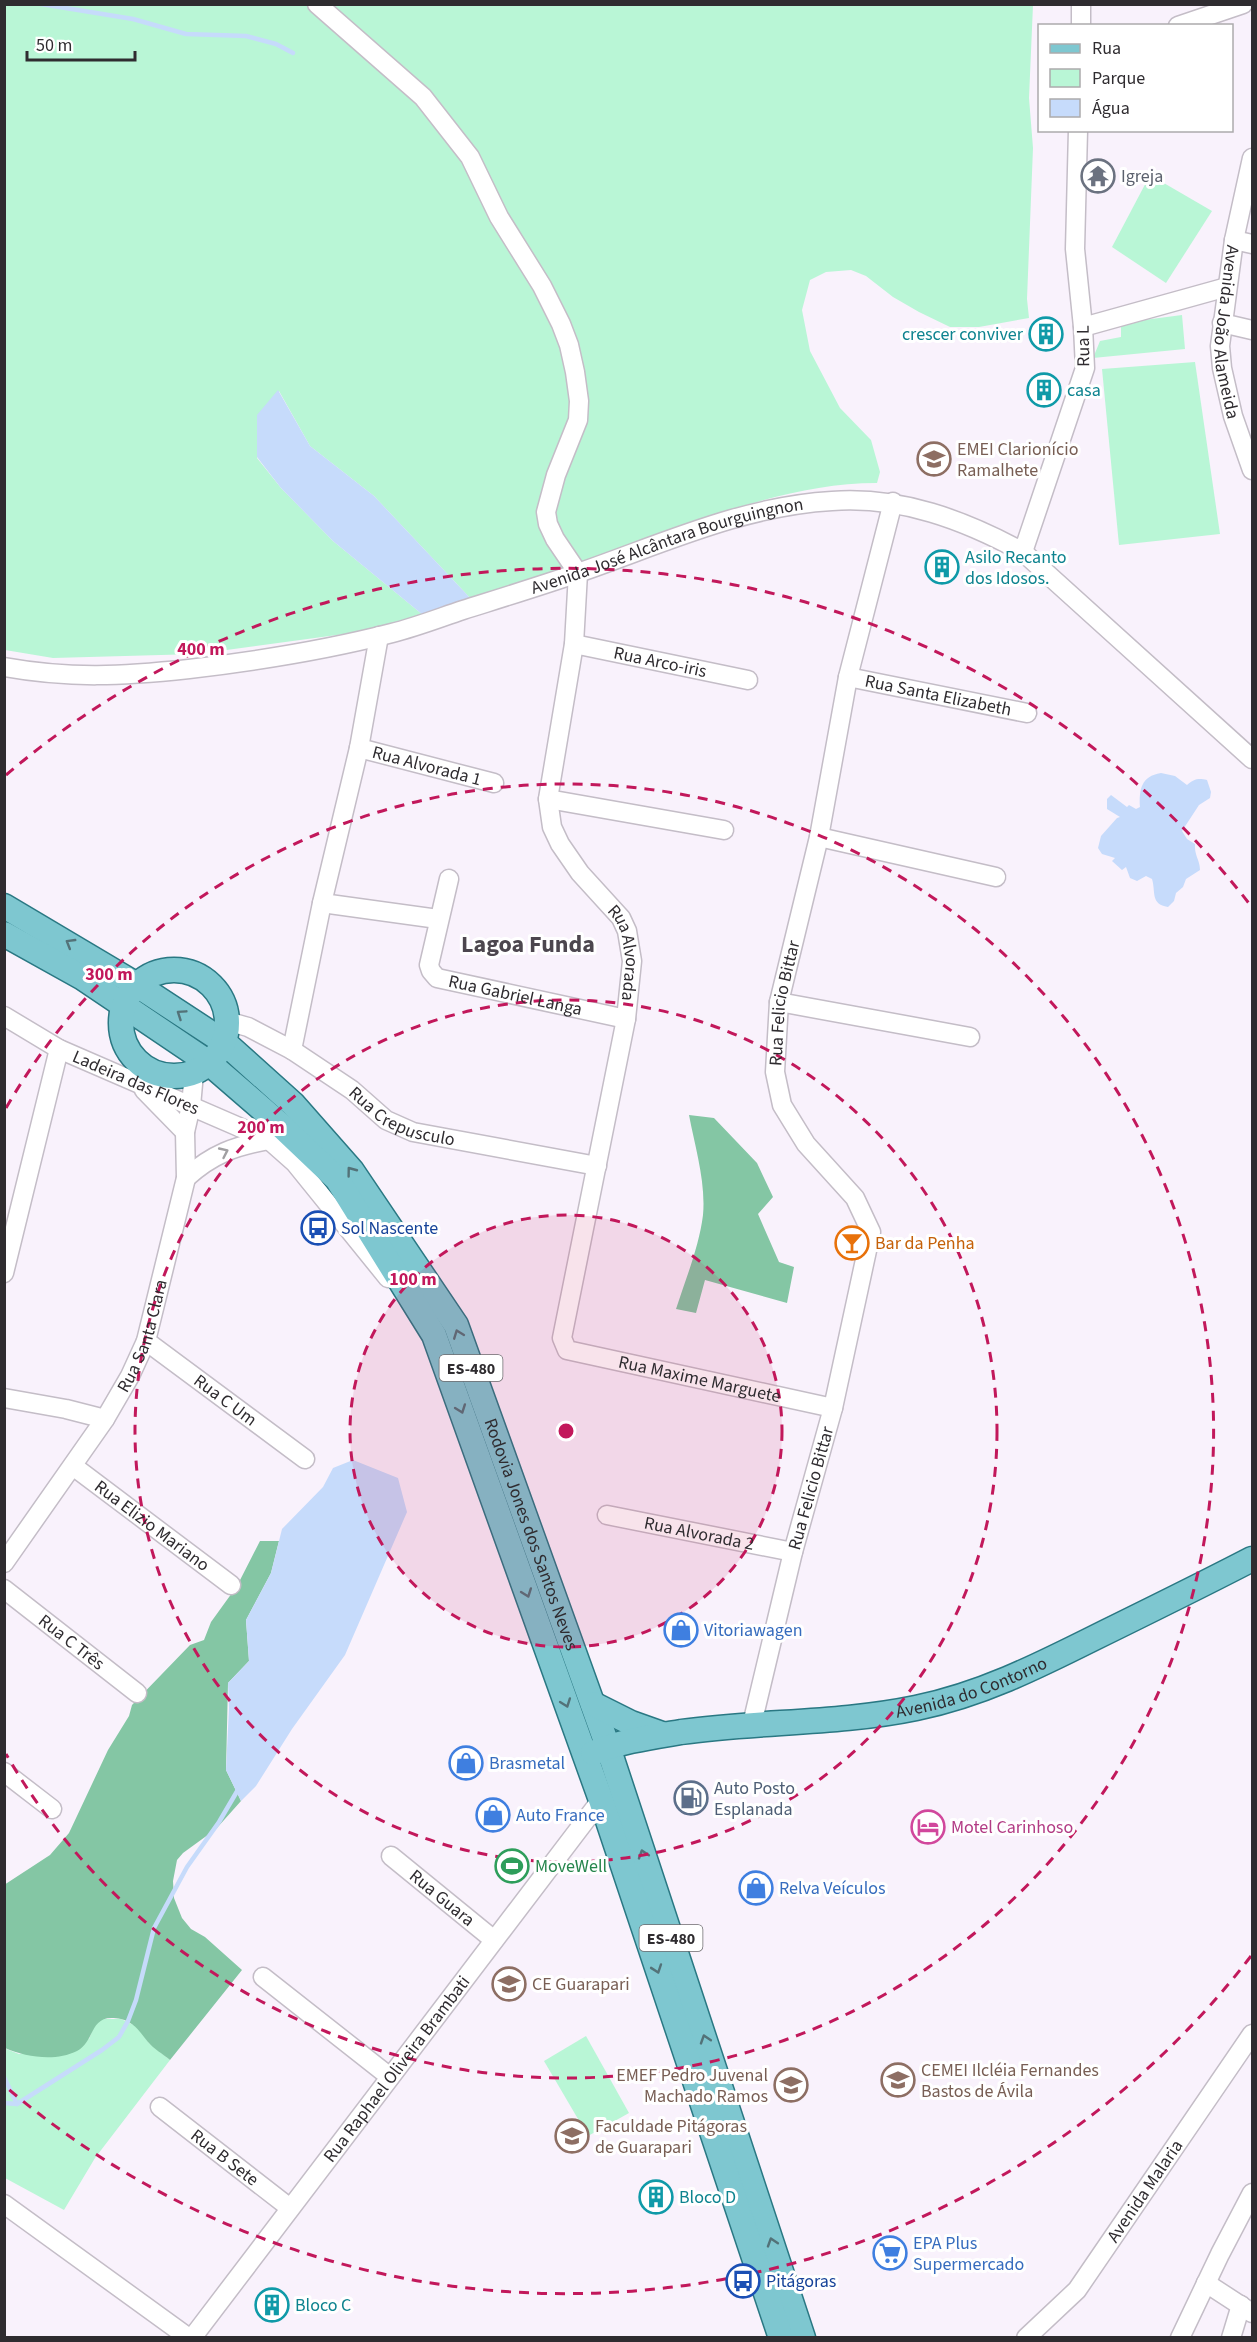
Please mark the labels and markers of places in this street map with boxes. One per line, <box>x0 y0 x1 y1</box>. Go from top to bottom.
temple icon: Igreja <box>1080 158 1116 194</box>
place label: Igreja <box>1121 164 1163 189</box>
building icon: crescer conviver <box>1028 316 1064 352</box>
place label: crescer conviver <box>902 322 1024 347</box>
building icon: casa <box>1026 372 1062 408</box>
place label: casa <box>1067 378 1101 403</box>
place label: EMEI Clarionício Ramalhete <box>957 437 1078 483</box>
school or university icon: EMEI Clarionício Ramalhete <box>916 441 952 477</box>
place label: Asilo Recanto dos Idosos. <box>965 545 1067 591</box>
building icon: Asilo Recanto dos Idosos. <box>924 549 960 585</box>
bus stop icon: Sol Nascente <box>300 1210 336 1246</box>
place label: Sol Nascente <box>341 1216 438 1241</box>
bar icon: Bar da Penha <box>834 1225 870 1261</box>
place label: Bar da Penha <box>875 1231 975 1256</box>
centre of rings <box>556 1421 576 1441</box>
shop icon: Vitoriawagen <box>663 1612 699 1648</box>
place label: Vitoriawagen <box>704 1618 802 1643</box>
shop icon: Brasmetal <box>448 1745 484 1781</box>
place label: Brasmetal <box>489 1751 565 1776</box>
place label: Auto Posto Esplanada <box>714 1776 795 1822</box>
fuel station icon: Auto Posto Esplanada <box>673 1780 709 1816</box>
shop icon: Auto France <box>475 1797 511 1833</box>
place label: Auto France <box>516 1803 605 1828</box>
hotel icon: Motel Carinhoso <box>910 1809 946 1845</box>
place label: Motel Carinhoso <box>951 1815 1073 1840</box>
sports icon: MoveWell <box>494 1848 530 1884</box>
place label: MoveWell <box>535 1854 607 1879</box>
shop icon: Relva Veículos <box>738 1870 774 1906</box>
place label: Relva Veículos <box>779 1876 886 1901</box>
school or university icon: CE Guarapari <box>491 1966 527 2002</box>
place label: CE Guarapari <box>532 1972 630 1997</box>
place label: CEMEI Ilcléia Fernandes Bastos de Ávila <box>921 2058 1099 2104</box>
school or university icon: CEMEI Ilcléia Fernandes Bastos de Ávila <box>880 2062 916 2098</box>
place label: EMEF Pedro Juvenal Machado Ramos <box>616 2063 768 2109</box>
school or university icon: EMEF Pedro Juvenal Machado Ramos <box>773 2067 809 2103</box>
place label: Faculdade Pitágoras de Guarapari <box>595 2114 747 2160</box>
school or university icon: Faculdade Pitágoras de Guarapari <box>554 2118 590 2154</box>
building icon: Bloco D <box>638 2179 674 2215</box>
place label: Bloco D <box>679 2185 736 2210</box>
place label: EPA Plus Supermercado <box>913 2231 1024 2277</box>
supermarket icon: EPA Plus Supermercado <box>872 2235 908 2271</box>
bus stop icon: Pitágoras <box>725 2263 761 2299</box>
place label: Pitágoras <box>766 2269 836 2294</box>
building icon: Bloco C <box>254 2287 290 2323</box>
place label: Bloco C <box>295 2293 351 2318</box>

